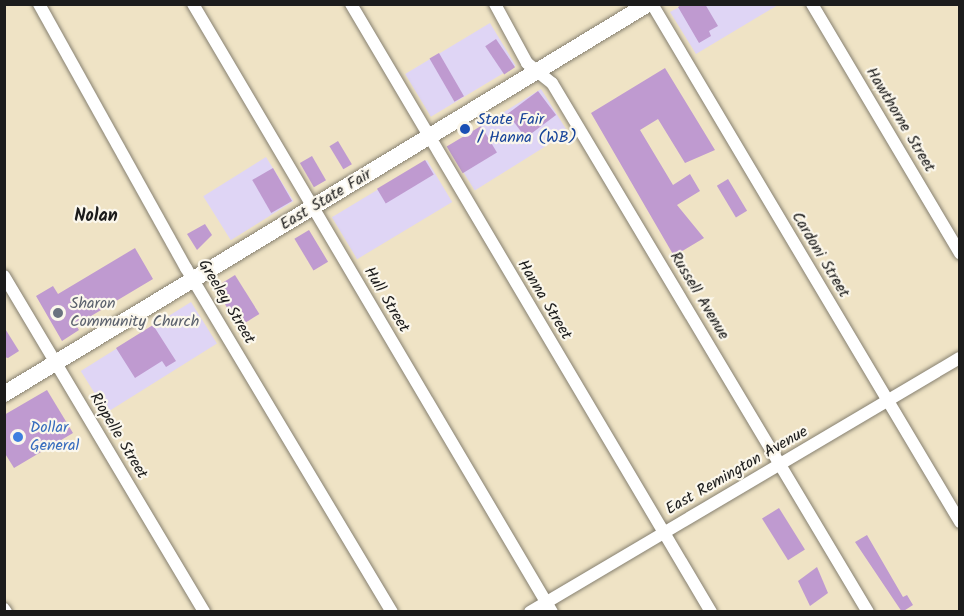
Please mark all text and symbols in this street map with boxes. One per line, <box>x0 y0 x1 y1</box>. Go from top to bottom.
street label: Hawthorne Street <box>861 64 939 176</box>
place label: State Fair / Hanna (WB) <box>477 110 577 148</box>
marker: State Fair / Hanna (WB) <box>458 122 472 136</box>
street label: East State Fair <box>277 165 375 235</box>
district label: Nolan <box>74 206 118 228</box>
street label: Cardoni Street <box>787 209 853 301</box>
street label: Russell Avenue <box>665 249 733 343</box>
street label: Greeley Street <box>193 256 259 348</box>
street label: Hanna Street <box>513 257 575 343</box>
street label: Hull Street <box>359 264 413 336</box>
place label: Sharon Community Church <box>70 294 199 332</box>
marker: Sharon Community Church <box>51 306 65 320</box>
street label: Riopelle Street <box>85 389 151 483</box>
place label: Dollar General <box>30 418 79 456</box>
street label: East Remington Avenue <box>662 422 812 520</box>
marker: Dollar General <box>11 430 25 444</box>

